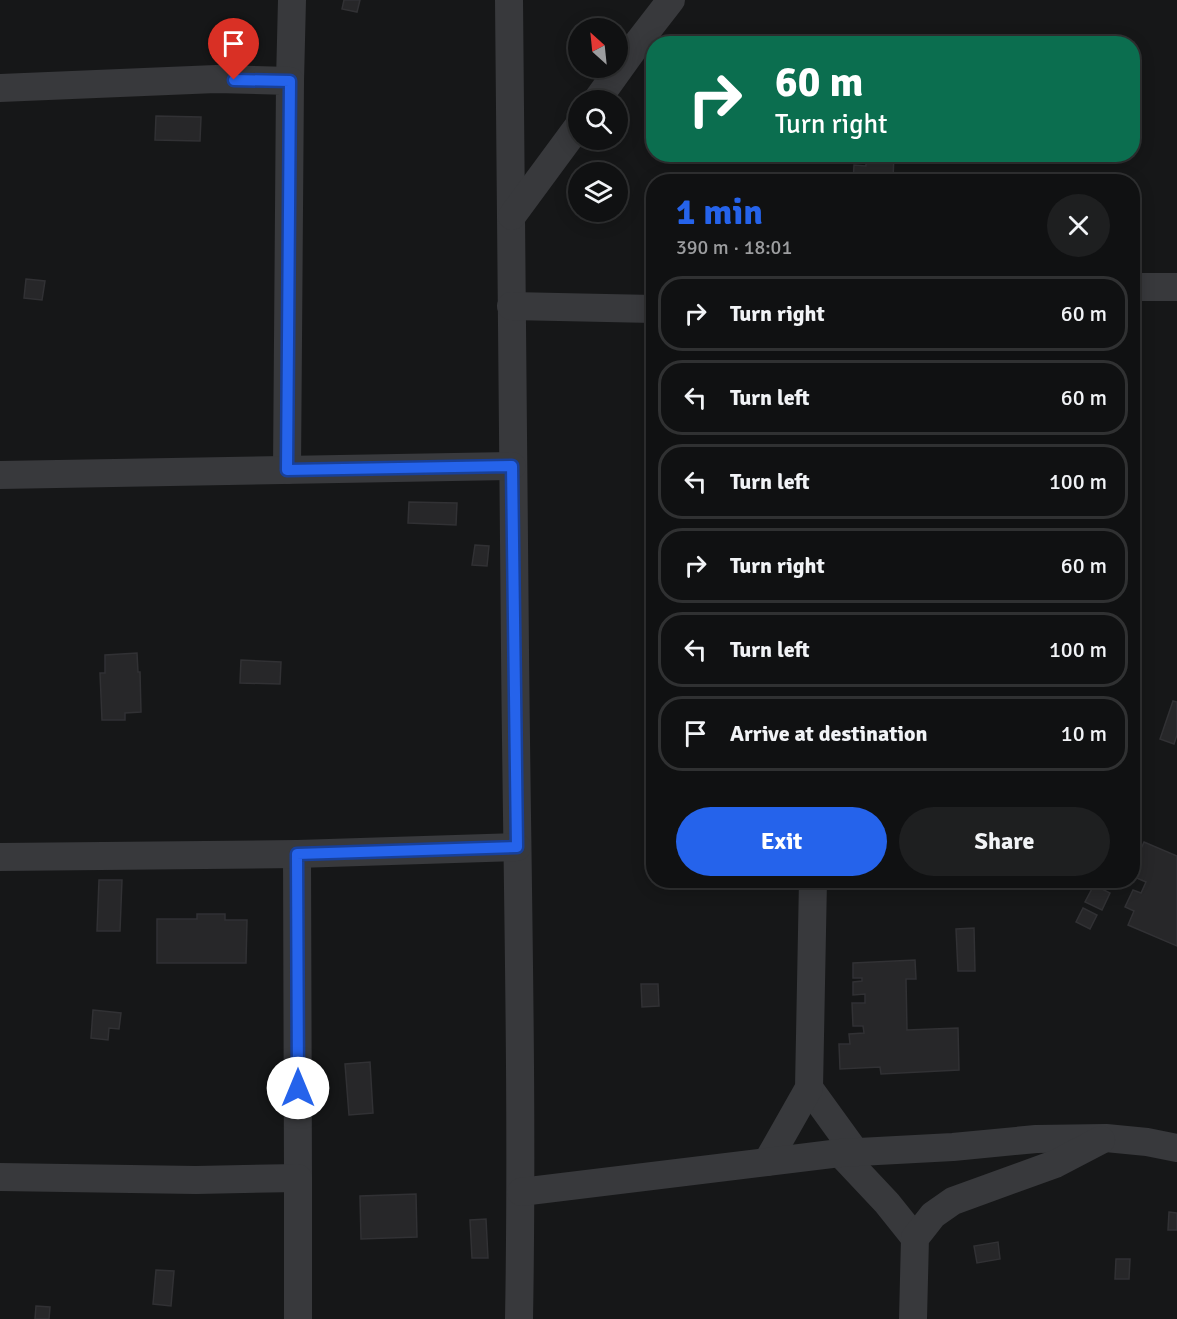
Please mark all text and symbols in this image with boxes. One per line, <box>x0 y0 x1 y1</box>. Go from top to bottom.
pin <box>208 18 259 80</box>
north arrow <box>568 18 628 78</box>
map controls <box>568 18 628 222</box>
icon: arrive <box>217 27 250 60</box>
text: 60 m <box>775 57 864 108</box>
icon: right <box>676 60 754 138</box>
button: search <box>568 90 628 150</box>
text: Turn right <box>775 108 888 141</box>
button: layers <box>568 162 628 222</box>
text: 1 min <box>676 190 763 235</box>
button: close <box>1047 194 1110 257</box>
text: 390 m · 18:01 <box>676 235 792 260</box>
icon: right <box>679 297 712 330</box>
text: Turn right <box>730 300 825 327</box>
text: 60 m <box>1061 300 1107 327</box>
icon: left <box>679 381 712 414</box>
text: Turn left <box>730 384 810 411</box>
text: 60 m <box>1061 384 1107 411</box>
icon: left <box>679 465 712 498</box>
text: Turn left <box>730 468 810 495</box>
text: 100 m <box>1049 468 1107 495</box>
icon: right <box>679 549 712 582</box>
text: Turn right <box>730 552 825 579</box>
text: 60 m <box>1061 552 1107 579</box>
icon: left <box>679 633 712 666</box>
text: Turn left <box>730 636 810 663</box>
text: 100 m <box>1049 636 1107 663</box>
icon: arrive <box>679 717 712 750</box>
text: Arrive at destination <box>730 720 927 747</box>
text: 10 m <box>1061 720 1107 747</box>
button: Exit <box>676 807 887 876</box>
button: Share <box>899 807 1110 876</box>
position arrow <box>266 1056 330 1120</box>

